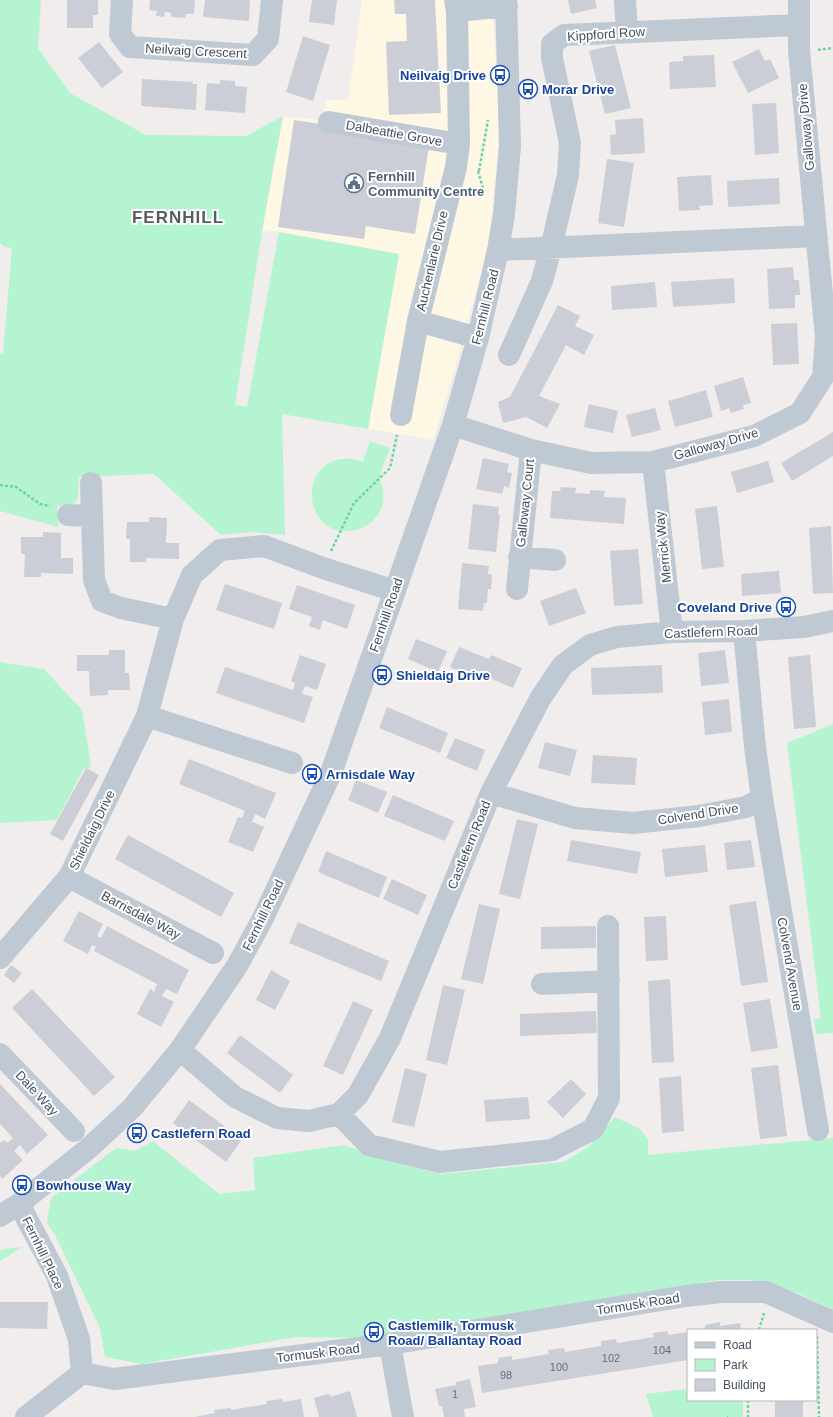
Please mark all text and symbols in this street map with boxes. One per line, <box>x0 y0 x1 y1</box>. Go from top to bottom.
street label: Kippford Row <box>567 24 646 44</box>
street label: Neilvaig Crescent <box>145 41 248 61</box>
bus stop icon: Neilvaig Drive <box>489 64 511 86</box>
place label: Neilvaig Drive <box>400 68 486 83</box>
bus stop icon: Morar Drive <box>517 78 539 100</box>
place label: Morar Drive <box>542 82 614 97</box>
street label: Galloway Drive <box>795 83 817 171</box>
street label: Dalbeattie Grove <box>345 117 443 149</box>
place label: Fernhill Community Centre <box>368 169 484 199</box>
public building icon: Fernhill Community Centre <box>343 172 365 194</box>
district label: FERNHILL <box>132 208 224 227</box>
street label: Auchenlarie Drive <box>413 209 451 313</box>
street label: Fernhill Road <box>468 268 502 346</box>
street label: Galloway Drive <box>672 425 760 463</box>
street label: Galloway Court <box>513 458 537 548</box>
street label: Merrick Way <box>652 510 674 583</box>
street label: Fernhill Road <box>366 576 406 654</box>
bus stop icon: Coveland Drive <box>775 596 797 618</box>
place label: Coveland Drive <box>677 600 772 615</box>
street label: Castlefern Road <box>664 623 758 641</box>
bus stop icon: Shieldaig Drive <box>371 664 393 686</box>
place label: Shieldaig Drive <box>396 668 490 683</box>
bus stop icon: Arnisdale Way <box>301 763 323 785</box>
place label: Arnisdale Way <box>326 767 416 782</box>
street label: Shieldaig Drive <box>66 787 118 873</box>
street label: Castlefern Road <box>444 799 494 891</box>
street label: Colvend Drive <box>657 800 739 828</box>
street label: Fernhill Road <box>239 877 287 953</box>
street label: Barrisdale Way <box>99 888 184 942</box>
street label: Colvend Avenue <box>774 916 806 1012</box>
street label: Dale Way <box>12 1067 62 1119</box>
bus stop icon: Castlefern Road <box>126 1122 148 1144</box>
place label: Castlefern Road <box>151 1126 251 1141</box>
bus stop icon: Bowhouse Way <box>11 1174 33 1196</box>
place label: Bowhouse Way <box>36 1178 132 1193</box>
street label: Fernhill Place <box>19 1214 67 1292</box>
street label: Tormusk Road <box>595 1290 681 1318</box>
place label: Castlemilk, Tormusk Road/ Ballantay Road <box>388 1318 522 1348</box>
bus stop icon: Castlemilk, Tormusk Road/ Ballantay Road <box>363 1321 385 1343</box>
legend <box>687 1329 817 1401</box>
text: Road <box>723 1338 752 1352</box>
street label: Tormusk Road <box>275 1340 361 1366</box>
house number: 104 <box>653 1344 671 1356</box>
house number: 102 <box>602 1352 620 1364</box>
text: Park <box>723 1358 749 1372</box>
house number: 100 <box>550 1361 568 1373</box>
house number: 98 <box>500 1369 512 1381</box>
text: Building <box>723 1378 766 1392</box>
house number: 1 <box>452 1388 458 1400</box>

